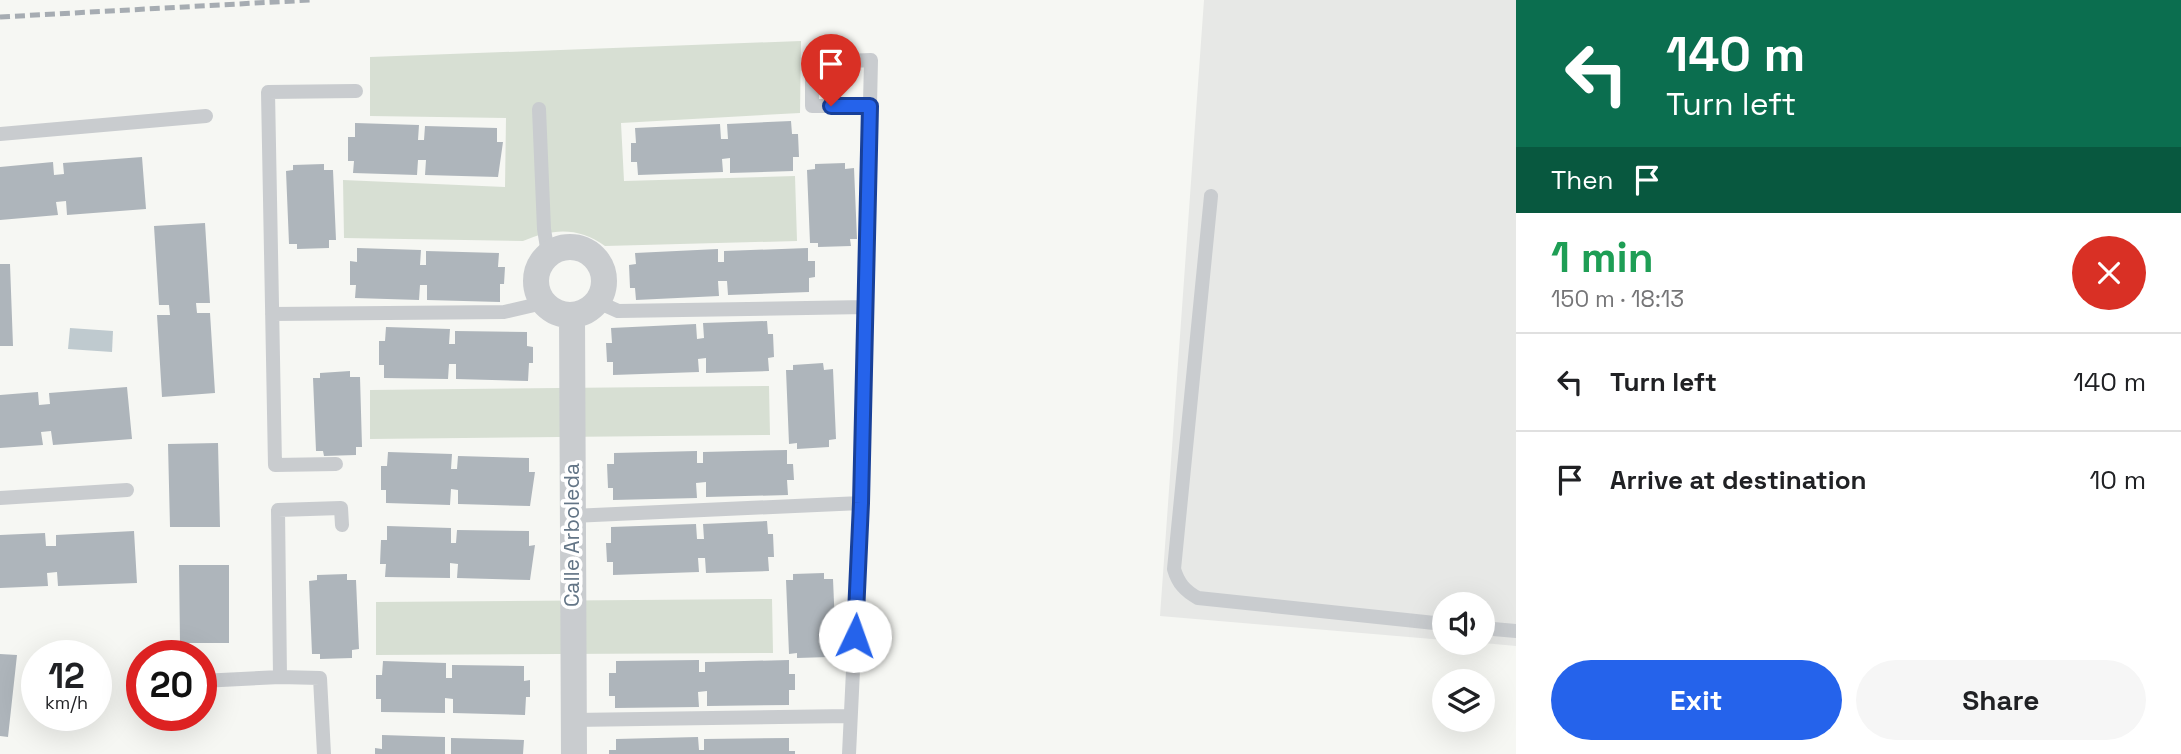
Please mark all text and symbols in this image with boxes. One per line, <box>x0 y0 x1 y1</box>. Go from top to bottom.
text: 140 m <box>1666 23 1805 85</box>
icon: left <box>1551 28 1642 119</box>
pin <box>801 34 861 106</box>
icon: arrive <box>812 45 850 83</box>
text: Turn left <box>1666 84 1796 124</box>
icon: arrive <box>1628 161 1666 199</box>
text: Then <box>1551 163 1614 197</box>
text: 1 min <box>1551 231 1654 284</box>
button: close <box>2072 236 2146 310</box>
text: 150 m · 18:13 <box>1551 284 1684 314</box>
icon: left <box>1551 363 1589 401</box>
text: Turn left <box>1610 365 1717 399</box>
text: 140 m <box>2073 365 2146 399</box>
icon: arrive <box>1551 461 1589 499</box>
street label: Calle Arboleda <box>558 463 585 607</box>
text: Arrive at destination <box>1610 463 1867 497</box>
text: 10 m <box>2089 463 2146 497</box>
map controls <box>1432 592 1495 732</box>
button: sound <box>1432 592 1495 655</box>
position arrow <box>818 599 892 673</box>
speed limit sign: 20 <box>126 640 217 731</box>
text: 12 <box>48 654 85 698</box>
button: Exit <box>1551 660 1842 740</box>
button: Share <box>1856 660 2146 740</box>
button: layers <box>1432 669 1495 732</box>
text: km/h <box>45 691 88 714</box>

